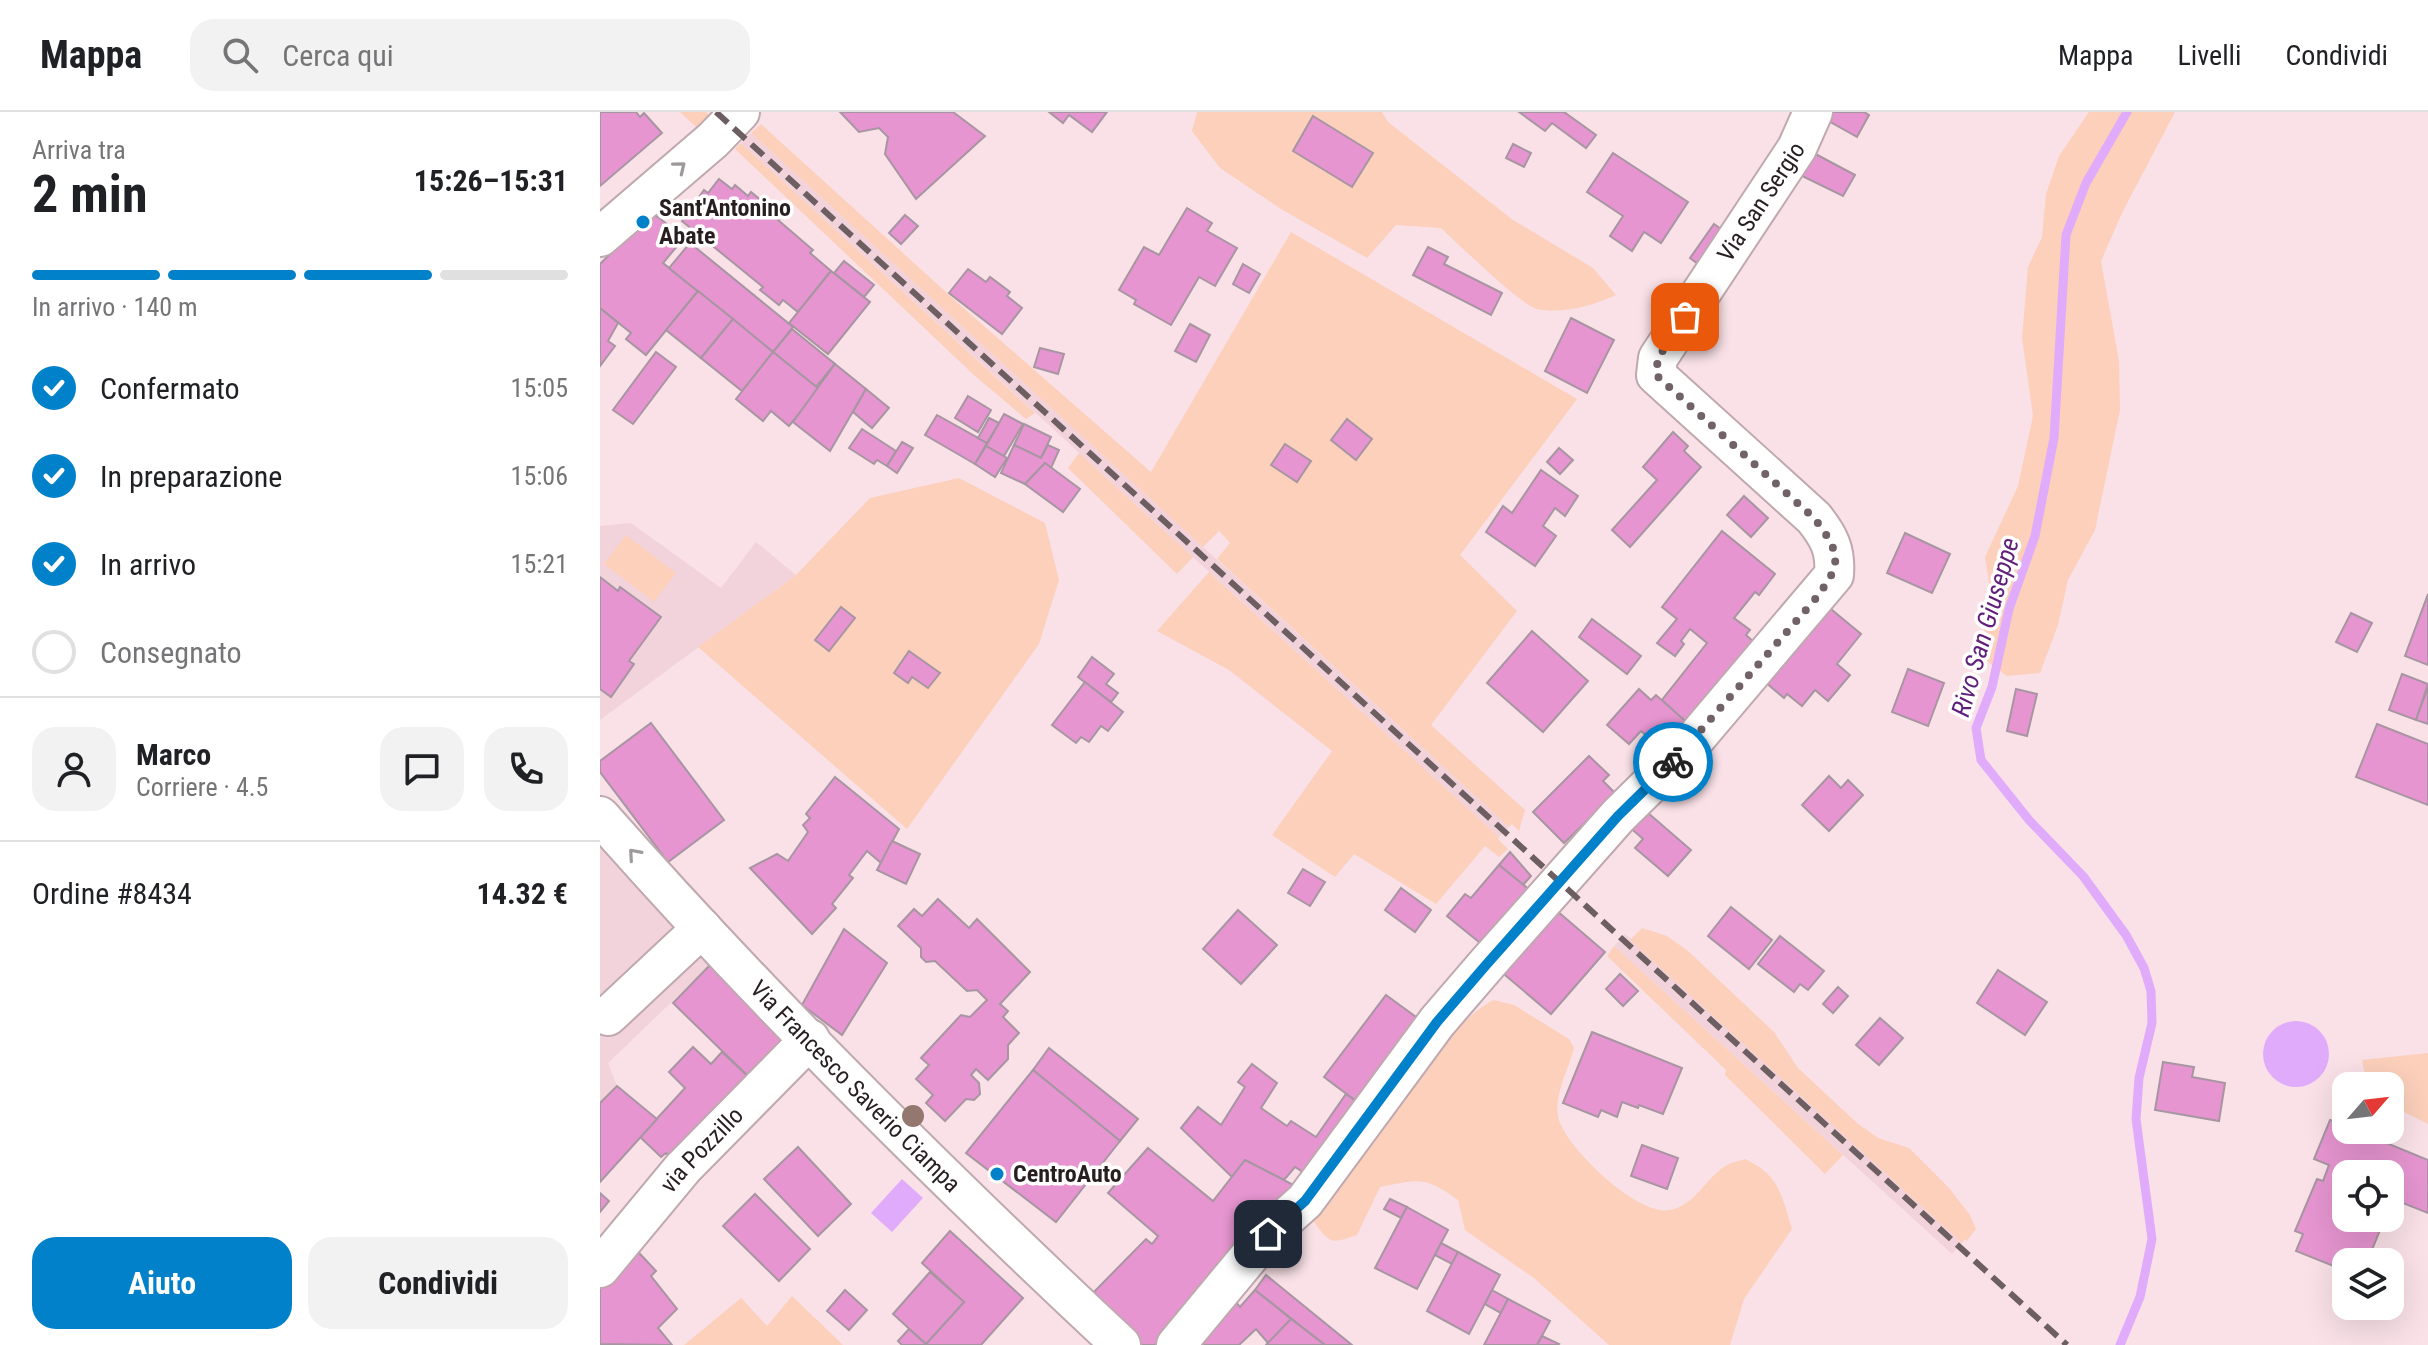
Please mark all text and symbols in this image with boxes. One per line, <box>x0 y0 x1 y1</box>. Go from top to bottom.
search box <box>190 19 750 91</box>
text: Mappa <box>40 33 142 77</box>
icon: search <box>218 33 262 77</box>
text: Cerca qui <box>282 38 394 73</box>
text: Mappa <box>2058 39 2134 72</box>
text: Livelli <box>2178 39 2241 72</box>
text: Condividi <box>2285 39 2388 72</box>
text: Arriva tra <box>32 135 126 165</box>
street label: Via San Sergio <box>1712 137 1811 267</box>
one-way arrow <box>671 162 685 177</box>
text: 15:26–15:31 <box>414 163 568 198</box>
text: 2 min <box>32 164 148 225</box>
place label: Sant'Antonino Abate <box>659 194 791 250</box>
marker: Sant'Antonino Abate <box>634 213 652 231</box>
pin <box>1651 283 1719 351</box>
text: In arrivo · 140 m <box>32 292 198 322</box>
icon: bag <box>1663 295 1707 339</box>
icon: check <box>32 366 76 410</box>
text: Confermato <box>100 371 240 406</box>
text: 15:05 <box>511 373 568 403</box>
icon: check <box>32 454 76 498</box>
text: In preparazione <box>100 459 282 494</box>
text: 15:06 <box>511 461 568 491</box>
water label: Rivo San Giuseppe <box>1945 534 2025 720</box>
icon: check <box>32 542 76 586</box>
text: In arrivo <box>100 547 196 582</box>
text: 15:21 <box>511 549 568 579</box>
text: Consegnato <box>100 635 242 670</box>
courier <box>1633 722 1713 802</box>
button: person <box>32 727 116 811</box>
button: chat <box>380 727 464 811</box>
button: phone <box>484 727 568 811</box>
text: Marco <box>136 737 211 772</box>
icon: bike <box>1651 740 1695 784</box>
text: Corriere · 4.5 <box>136 772 268 802</box>
one-way arrow <box>629 848 643 863</box>
text: Ordine #8434 <box>32 876 192 911</box>
text: 14.32 € <box>477 876 568 911</box>
street label: Via Francesco Saverio Ciampa <box>744 975 966 1198</box>
north arrow <box>2332 1072 2404 1144</box>
map controls <box>2332 1072 2404 1320</box>
street label: via Pozzillo <box>655 1101 749 1198</box>
place label: CentroAuto <box>1013 1160 1122 1188</box>
button: locate <box>2332 1160 2404 1232</box>
marker: CentroAuto <box>988 1165 1006 1183</box>
pin <box>1234 1200 1302 1268</box>
icon: home <box>1246 1212 1290 1256</box>
button: Aiuto <box>32 1237 292 1329</box>
button: Condividi <box>308 1237 568 1329</box>
button: layers <box>2332 1248 2404 1320</box>

